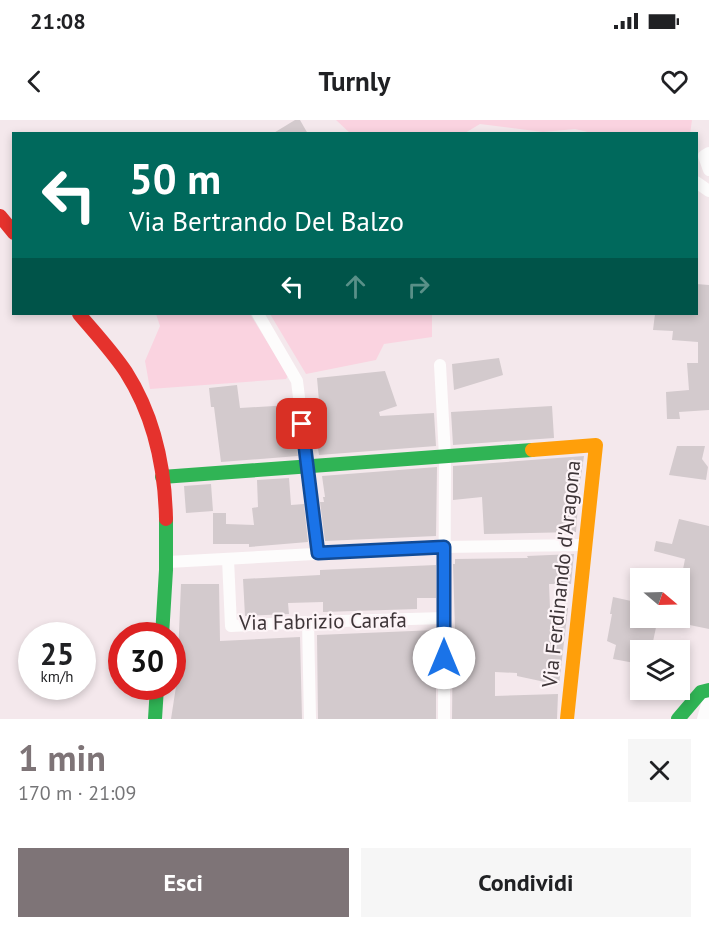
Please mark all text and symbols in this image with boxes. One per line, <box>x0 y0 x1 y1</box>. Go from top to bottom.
text: 21:08 <box>30 7 86 35</box>
text: Turnly <box>318 64 391 98</box>
icon: back <box>18 65 51 98</box>
icon: heart <box>658 65 691 98</box>
text: 50 m <box>129 151 221 206</box>
icon: left <box>30 156 108 234</box>
text: Via Bertrando Del Balzo <box>129 204 404 238</box>
icon: left <box>276 270 309 303</box>
icon: ahead <box>339 270 372 303</box>
icon: right <box>402 270 435 303</box>
pin <box>276 398 327 449</box>
icon: arrive <box>285 407 318 440</box>
street label: Via Ferdinando d'Aragona <box>536 459 586 690</box>
north arrow <box>630 568 690 628</box>
map controls <box>630 568 690 700</box>
street label: Via Fabrizio Carafa <box>238 606 407 636</box>
speed limit sign: 30 <box>108 622 186 700</box>
position arrow <box>412 626 476 690</box>
text: 25 <box>40 634 74 673</box>
button: layers <box>630 640 690 700</box>
text: km/h <box>41 667 73 686</box>
text: 1 min <box>18 734 106 781</box>
button: close <box>628 739 691 802</box>
text: 170 m · 21:09 <box>18 780 136 806</box>
button: Esci <box>18 848 349 917</box>
button: Condividi <box>361 848 691 917</box>

